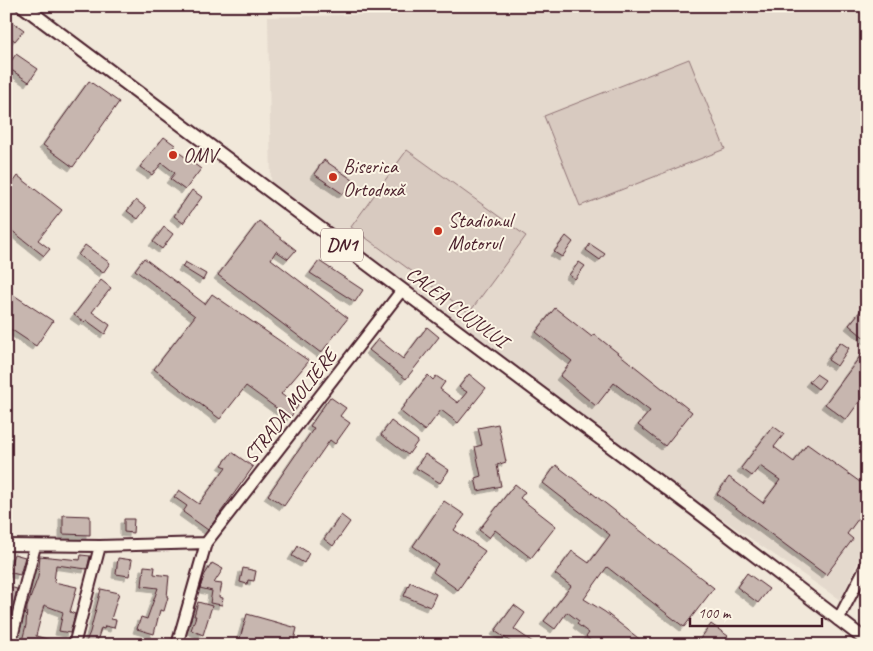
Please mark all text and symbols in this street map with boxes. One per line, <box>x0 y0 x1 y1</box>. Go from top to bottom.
place label: OMV <box>183 143 221 168</box>
marker: OMV <box>167 149 179 161</box>
place label: Biserica Ortodoxă <box>343 154 407 202</box>
marker: Biserica Ortodoxă <box>327 171 339 183</box>
place label: Stadionul Motorul <box>448 208 516 256</box>
marker: Stadionul Motorul <box>432 225 444 237</box>
road number: DN1 <box>321 228 363 262</box>
street label: CALEA CLUJULUI <box>401 261 517 356</box>
street label: STRADA MOLIÈRE <box>238 342 344 468</box>
scale bar <box>690 596 823 628</box>
text: 100 m <box>698 604 732 623</box>

